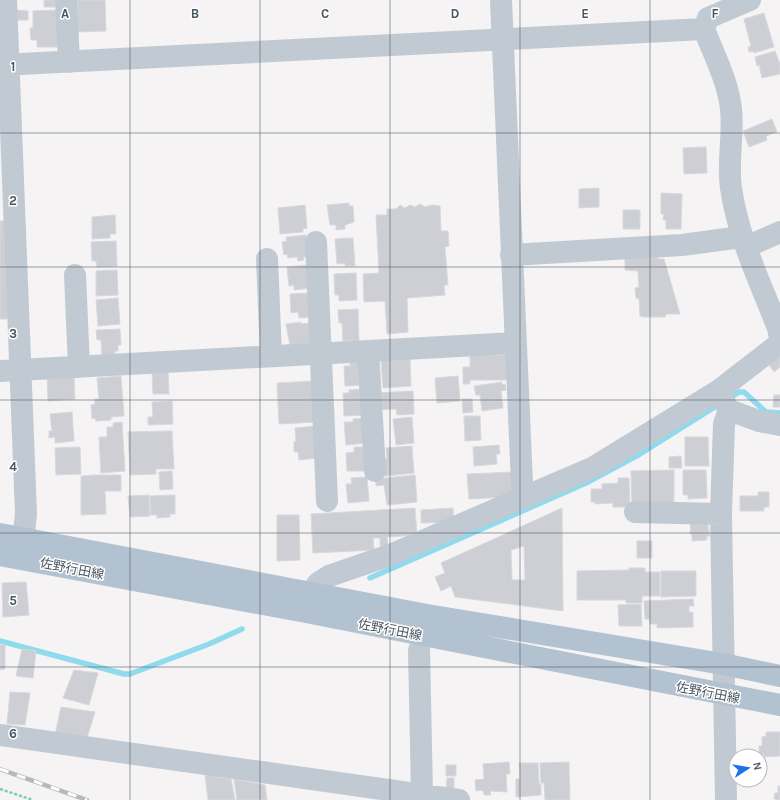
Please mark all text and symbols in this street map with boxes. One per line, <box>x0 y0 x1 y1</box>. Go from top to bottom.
text: A <box>61 6 69 21</box>
text: B <box>191 6 199 21</box>
text: C <box>321 6 329 21</box>
text: D <box>451 6 460 21</box>
text: E <box>581 6 589 21</box>
text: F <box>711 6 719 21</box>
text: 1 <box>11 59 15 74</box>
text: 2 <box>9 193 17 208</box>
text: 3 <box>9 326 17 341</box>
text: 4 <box>9 459 17 474</box>
street label: 佐野行田線 <box>39 555 105 582</box>
text: 5 <box>9 593 17 608</box>
street label: 佐野行田線 <box>357 616 423 643</box>
street label: 佐野行田線 <box>675 679 741 706</box>
text: 6 <box>9 726 17 741</box>
north arrow <box>728 748 768 788</box>
text: N <box>750 761 764 771</box>

